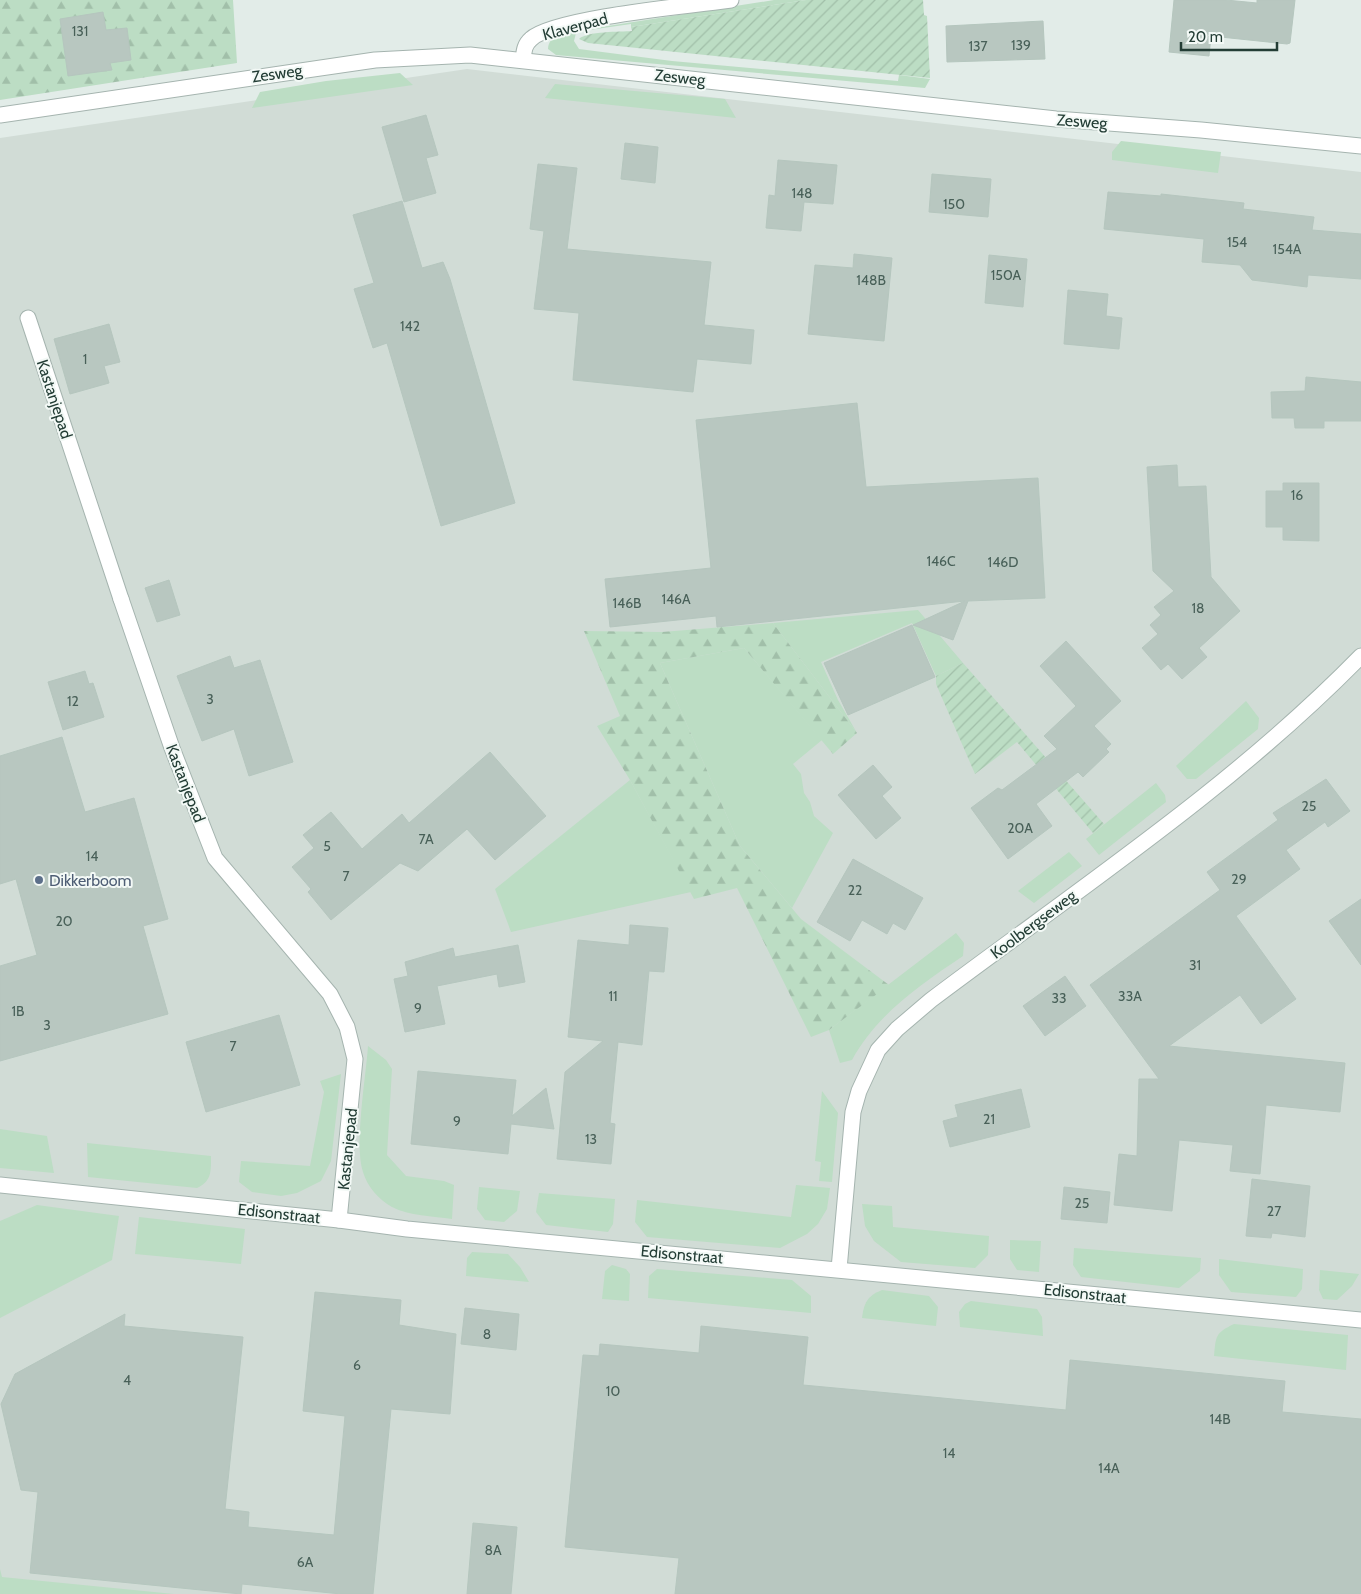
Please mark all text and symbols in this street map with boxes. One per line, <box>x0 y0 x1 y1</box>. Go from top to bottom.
street label: Klaverpad <box>540 9 610 44</box>
scale bar <box>1181 20 1277 52</box>
house number: 131 <box>72 22 88 40</box>
text: 20 m <box>1188 28 1223 46</box>
house number: 139 <box>1011 36 1031 54</box>
house number: 137 <box>968 37 988 55</box>
street label: Zesweg <box>251 60 305 86</box>
street label: Zesweg <box>654 65 707 90</box>
street label: Zesweg <box>1056 110 1109 133</box>
house number: 148 <box>791 184 813 202</box>
house number: 150 <box>943 195 965 213</box>
house number: 154 <box>1227 233 1247 251</box>
house number: 154A <box>1273 240 1302 258</box>
house number: 150A <box>991 266 1022 284</box>
house number: 148B <box>856 271 886 289</box>
house number: 142 <box>400 317 420 335</box>
house number: 1 <box>83 350 87 368</box>
street label: Kastanjepad <box>33 357 76 441</box>
house number: 16 <box>1291 486 1303 504</box>
house number: 146C <box>926 552 956 570</box>
house number: 146D <box>988 553 1018 571</box>
house number: 146A <box>661 590 691 608</box>
house number: 146B <box>613 594 641 612</box>
house number: 18 <box>1191 599 1205 617</box>
house number: 3 <box>206 690 214 708</box>
house number: 12 <box>67 692 79 710</box>
street label: Kastanjepad <box>162 741 209 825</box>
house number: 25 <box>1302 797 1316 815</box>
house number: 20A <box>1007 819 1033 837</box>
house number: 7A <box>418 830 434 848</box>
house number: 5 <box>323 837 331 855</box>
house number: 14 <box>86 847 98 865</box>
house number: 7 <box>342 867 350 885</box>
house number: 29 <box>1231 870 1247 888</box>
place label: Dikkerboom <box>49 871 132 890</box>
marker: Dikkerboom <box>33 874 45 886</box>
house number: 22 <box>848 881 862 899</box>
street label: Koolbergseweg <box>987 885 1081 963</box>
house number: 20 <box>55 912 73 930</box>
house number: 31 <box>1189 956 1201 974</box>
house number: 11 <box>608 987 618 1005</box>
house number: 33A <box>1118 987 1142 1005</box>
house number: 33 <box>1051 989 1067 1007</box>
house number: 9 <box>414 999 422 1017</box>
house number: 1B <box>12 1002 24 1020</box>
house number: 3 <box>43 1016 51 1034</box>
house number: 7 <box>229 1037 237 1055</box>
street label: Kastanjepad <box>334 1107 361 1191</box>
house number: 21 <box>983 1110 995 1128</box>
house number: 9 <box>453 1112 461 1130</box>
house number: 13 <box>585 1130 597 1148</box>
house number: 25 <box>1075 1194 1089 1212</box>
street label: Edisonstraat <box>237 1200 322 1227</box>
house number: 27 <box>1267 1202 1281 1220</box>
street label: Edisonstraat <box>640 1241 725 1268</box>
street label: Edisonstraat <box>1043 1280 1128 1307</box>
house number: 8 <box>483 1325 491 1343</box>
house number: 6 <box>353 1356 361 1374</box>
house number: 4 <box>123 1371 131 1389</box>
house number: 10 <box>606 1382 620 1400</box>
house number: 14B <box>1209 1410 1231 1428</box>
house number: 14 <box>943 1444 955 1462</box>
house number: 14A <box>1098 1459 1120 1477</box>
house number: 8A <box>484 1541 502 1559</box>
house number: 6A <box>297 1553 314 1571</box>

